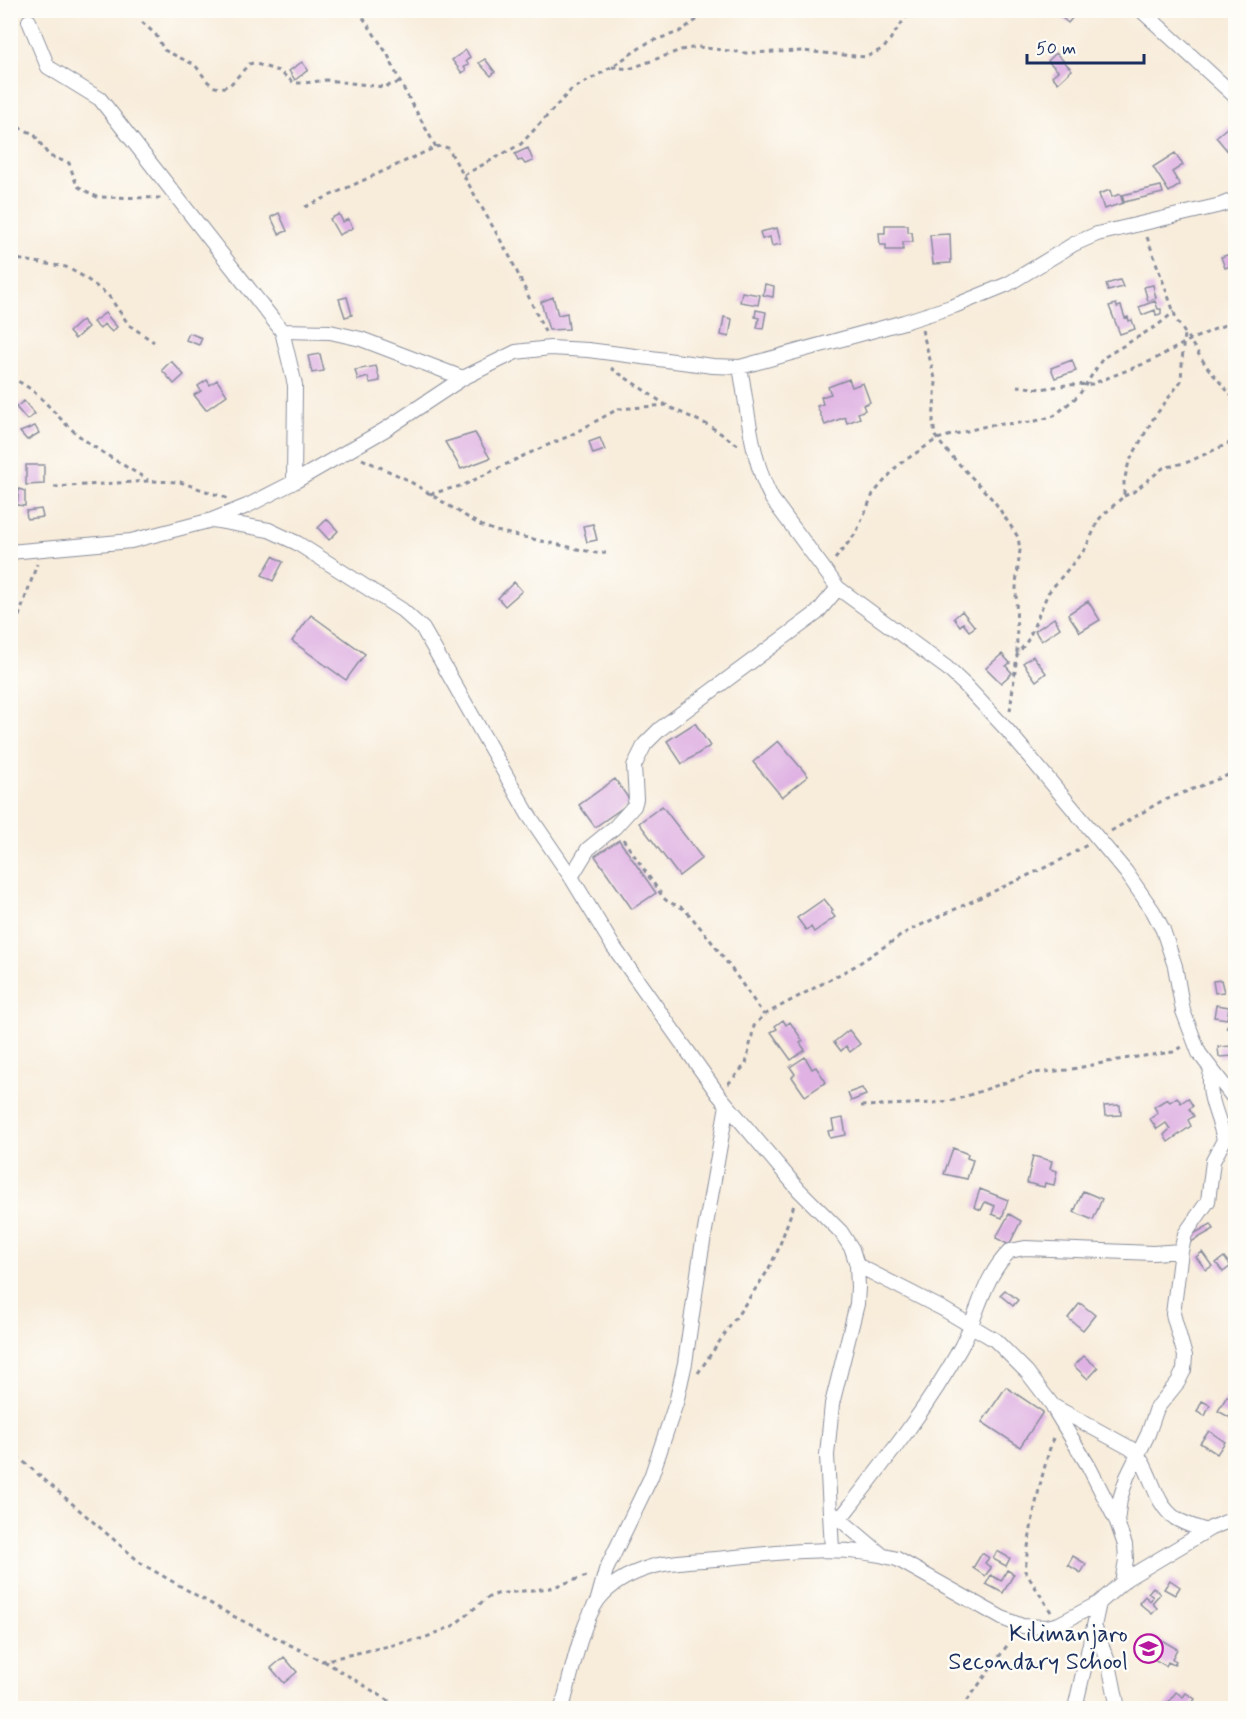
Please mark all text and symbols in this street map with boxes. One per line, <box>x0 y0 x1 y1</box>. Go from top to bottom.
scale bar <box>1027 27 1144 65</box>
text: 50 m <box>1036 37 1076 61</box>
place label: Kilimanjaro Secondary School <box>948 1619 1128 1678</box>
school or university icon: Kilimanjaro Secondary School <box>1133 1632 1165 1664</box>

